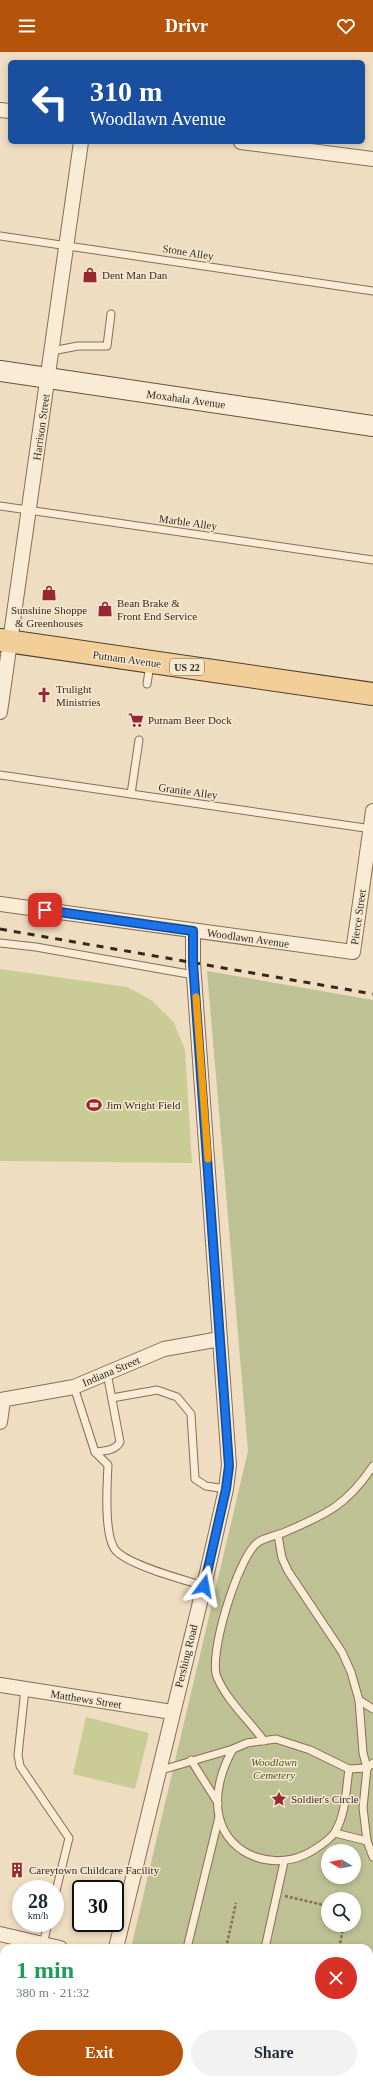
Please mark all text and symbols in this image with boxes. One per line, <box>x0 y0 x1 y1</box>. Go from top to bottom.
icon: menu <box>16 15 38 37</box>
icon: heart <box>335 15 357 37</box>
text: Drivr <box>165 16 208 36</box>
icon: left <box>24 76 76 128</box>
text: 310 m <box>90 76 162 107</box>
text: Woodlawn Avenue <box>90 109 226 129</box>
street label: Stone Alley <box>162 242 215 262</box>
shop icon: Dent Man Dan <box>81 266 99 284</box>
place label: Dent Man Dan <box>102 269 168 281</box>
street label: Moxahala Avenue <box>146 388 226 410</box>
street label: Harrison Street <box>30 393 52 461</box>
street label: Marble Alley <box>158 512 218 532</box>
shop icon: Sunshine Shoppe & Greenhouses <box>40 584 58 602</box>
place label: Bean Brake & Front End Service <box>117 597 197 622</box>
shop icon: Bean Brake & Front End Service <box>96 600 114 618</box>
place label: Sunshine Shoppe & Greenhouses <box>11 604 87 629</box>
street label: Putnam Avenue <box>92 648 162 670</box>
road number: US 22 <box>170 659 204 675</box>
place label: Trulight Ministries <box>56 683 101 708</box>
church icon: Trulight Ministries <box>35 686 53 704</box>
supermarket icon: Putnam Beer Dock <box>127 711 145 729</box>
place label: Putnam Beer Dock <box>148 714 232 726</box>
street label: Granite Alley <box>158 781 219 801</box>
street label: Pierce Street <box>348 888 368 946</box>
pin <box>28 893 62 927</box>
icon: arrive <box>34 899 56 921</box>
street label: Woodlawn Avenue <box>206 926 290 950</box>
sports icon: Jim Wright Field <box>85 1096 103 1114</box>
place label: Jim Wright Field <box>106 1099 181 1111</box>
street label: Indiana Street <box>80 1353 142 1389</box>
position arrow <box>183 1565 225 1607</box>
street label: Pershing Road <box>172 1623 200 1689</box>
street label: Matthews Street <box>50 1687 122 1711</box>
park label: Woodlawn Cemetery <box>251 1756 298 1781</box>
place icon: Soldier's Circle <box>270 1790 288 1808</box>
place label: Soldier's Circle <box>291 1793 359 1805</box>
north arrow <box>321 1844 361 1884</box>
map controls <box>321 1844 361 1932</box>
building icon: Careytown Childcare Facility <box>8 1861 26 1879</box>
place label: Careytown Childcare Facility <box>29 1864 160 1876</box>
speed limit sign: 30 <box>72 1880 124 1932</box>
text: 28 <box>28 1890 48 1912</box>
button: search <box>321 1892 361 1932</box>
text: km/h <box>28 1910 48 1921</box>
text: 1 min <box>16 1957 74 1983</box>
button: close <box>315 1957 357 1999</box>
text: 380 m · 21:32 <box>16 1985 89 2000</box>
button: Exit <box>16 2030 183 2076</box>
button: Share <box>191 2030 357 2076</box>

